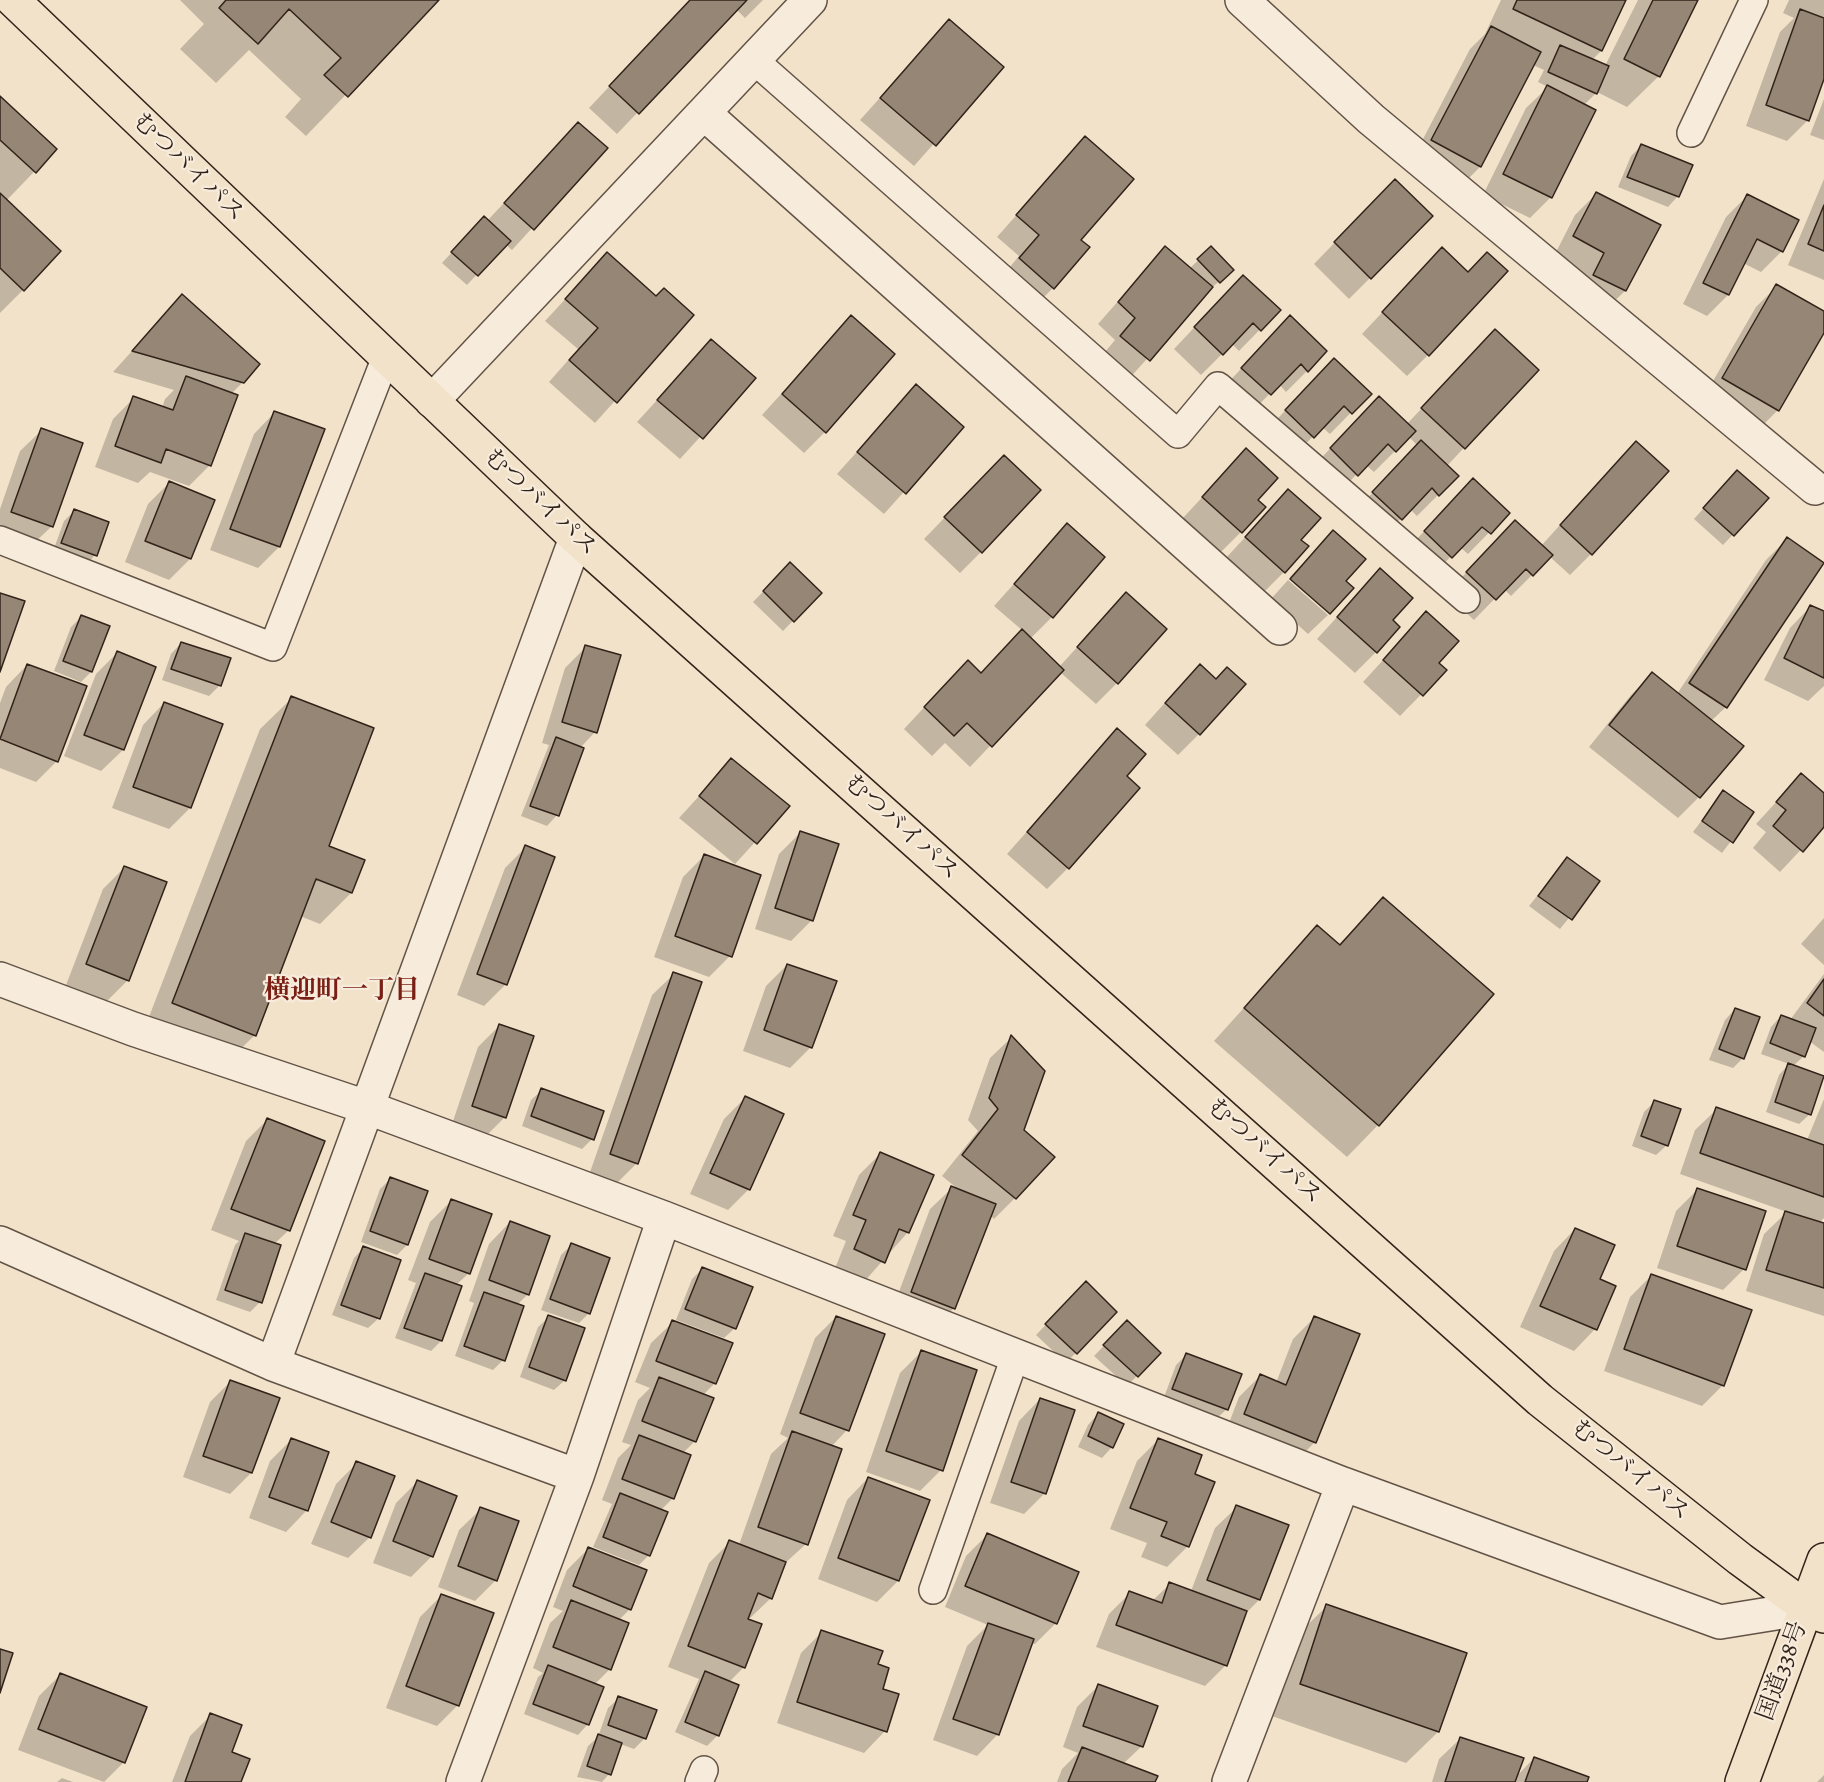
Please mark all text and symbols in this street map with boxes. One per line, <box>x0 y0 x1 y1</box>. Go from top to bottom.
street label: むつバイパス <box>126 108 250 228</box>
street label: むつバイパス <box>478 443 602 563</box>
street label: むつバイパス <box>838 769 964 887</box>
district label: 横迎町一丁目 <box>264 976 420 1008</box>
street label: むつバイパス <box>1201 1093 1327 1211</box>
street label: むつバイパス <box>1565 1414 1695 1528</box>
street label: 国道338号 <box>1752 1617 1814 1725</box>

